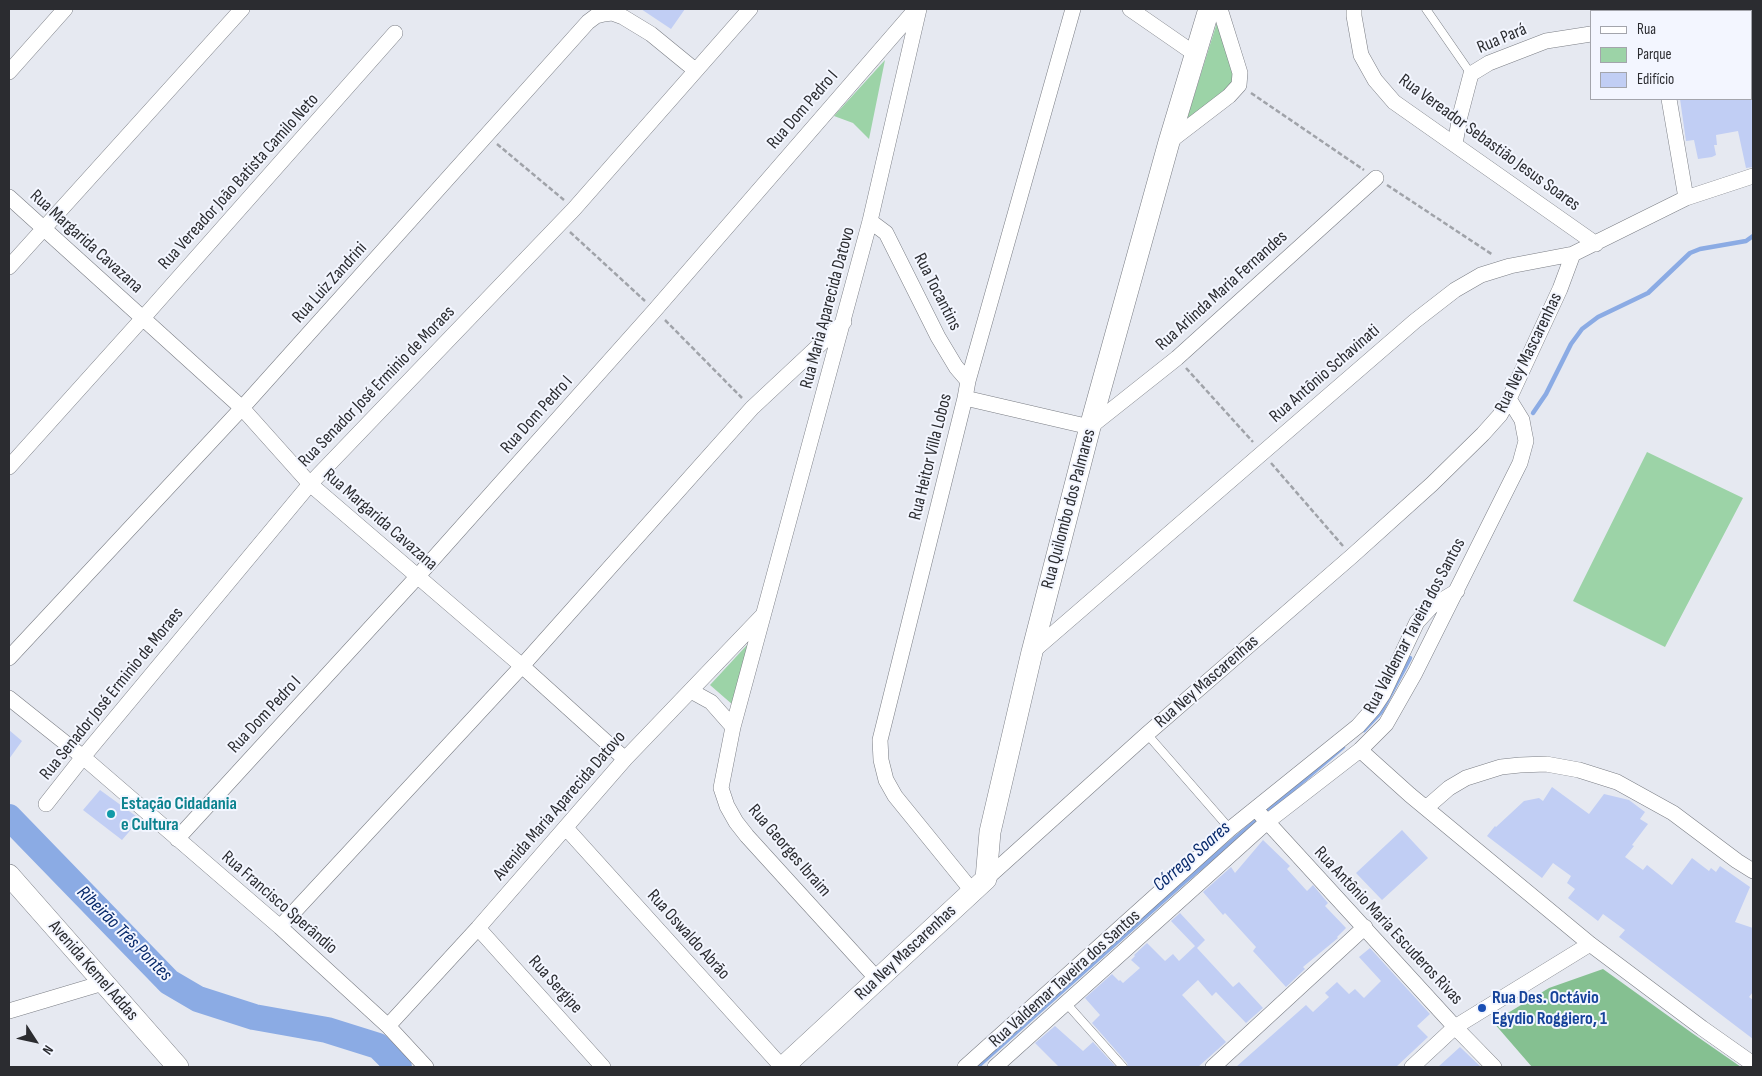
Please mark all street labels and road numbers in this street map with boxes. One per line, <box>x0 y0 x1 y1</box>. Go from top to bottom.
street label: Rua Pará <box>1474 19 1530 59</box>
street label: Rua Dom Pedro I <box>763 66 843 154</box>
street label: Rua Vereador Sebastião Jesus Soares <box>1394 70 1584 216</box>
street label: Rua Vereador João Batista Camilo Neto <box>154 90 324 274</box>
street label: Rua Margarida Cavazana <box>25 186 147 298</box>
street label: Rua Maria Aparecida Datovo <box>796 225 860 391</box>
street label: Rua Arlinda Maria Fernandes <box>1152 226 1292 356</box>
street label: Rua Luiz Zandrini <box>288 238 372 328</box>
street label: Rua Tocantins <box>908 250 966 334</box>
street label: Rua Ney Mascarenhas <box>1491 290 1567 416</box>
street label: Rua Senador José Erminio de Moraes <box>294 302 460 472</box>
street label: Rua Antônio Schavinati <box>1265 320 1385 428</box>
street label: Rua Dom Pedro I <box>496 372 578 458</box>
street label: Rua Heitor Villa Lobos <box>905 392 957 522</box>
street label: Rua Quilombo dos Palmares <box>1037 427 1101 591</box>
street label: Rua Margarida Cavazana <box>318 464 442 576</box>
street label: Rua Valdemar Taveira dos Santos <box>1360 535 1470 717</box>
street label: Rua Senador José Erminio de Moraes <box>36 603 188 785</box>
street label: Rua Ney Mascarenhas <box>1151 631 1263 733</box>
street label: Rua Dom Pedro I <box>224 672 306 758</box>
street label: Avenida Maria Aparecida Datovo <box>489 727 631 885</box>
street label: Rua Georges Ibraim <box>743 800 835 902</box>
street label: Rua Antônio Maria Escuderos Rivas <box>1309 842 1467 1010</box>
street label: Rua Francisco Sperândio <box>217 847 341 959</box>
street label: Rua Oswaldo Abrão <box>642 886 734 984</box>
street label: Rua Ney Mascarenhas <box>851 901 961 1005</box>
street label: Rua Valdemar Taveira dos Santos <box>985 905 1145 1053</box>
street label: Avenida Kemel Addas <box>44 916 142 1026</box>
street label: Rua Sergipe <box>523 952 587 1018</box>

